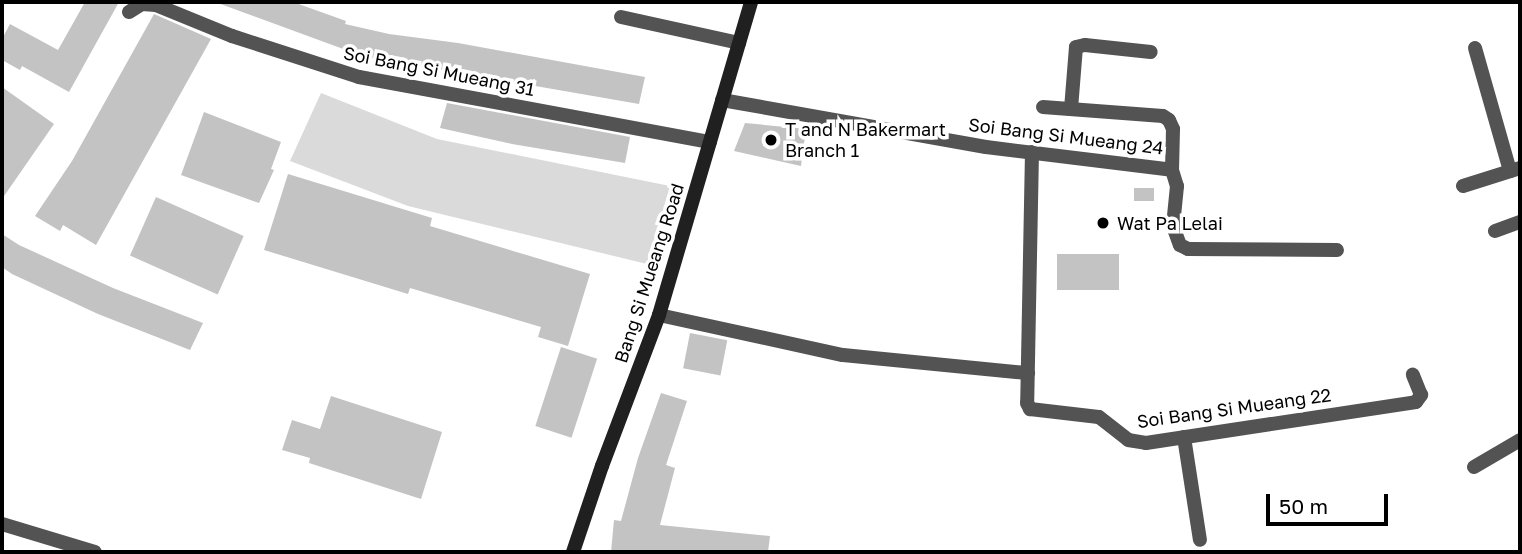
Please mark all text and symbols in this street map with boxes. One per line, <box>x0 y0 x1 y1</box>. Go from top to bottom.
street label: Soi Bang Si Mueang 31 <box>342 42 536 100</box>
street label: Soi Bang Si Mueang 24 <box>967 113 1165 159</box>
place label: T and N Bakermart Branch 1 <box>785 119 946 162</box>
marker: T and N Bakermart Branch 1 <box>763 132 779 148</box>
street label: Bang Si Mueang Road <box>610 181 688 365</box>
place label: Wat Pa Lelai <box>1117 212 1223 234</box>
marker: Wat Pa Lelai <box>1095 215 1111 231</box>
street label: Soi Bang Si Mueang 22 <box>1136 384 1332 432</box>
scale bar <box>1270 480 1392 524</box>
text: 50 m <box>1279 493 1328 519</box>

